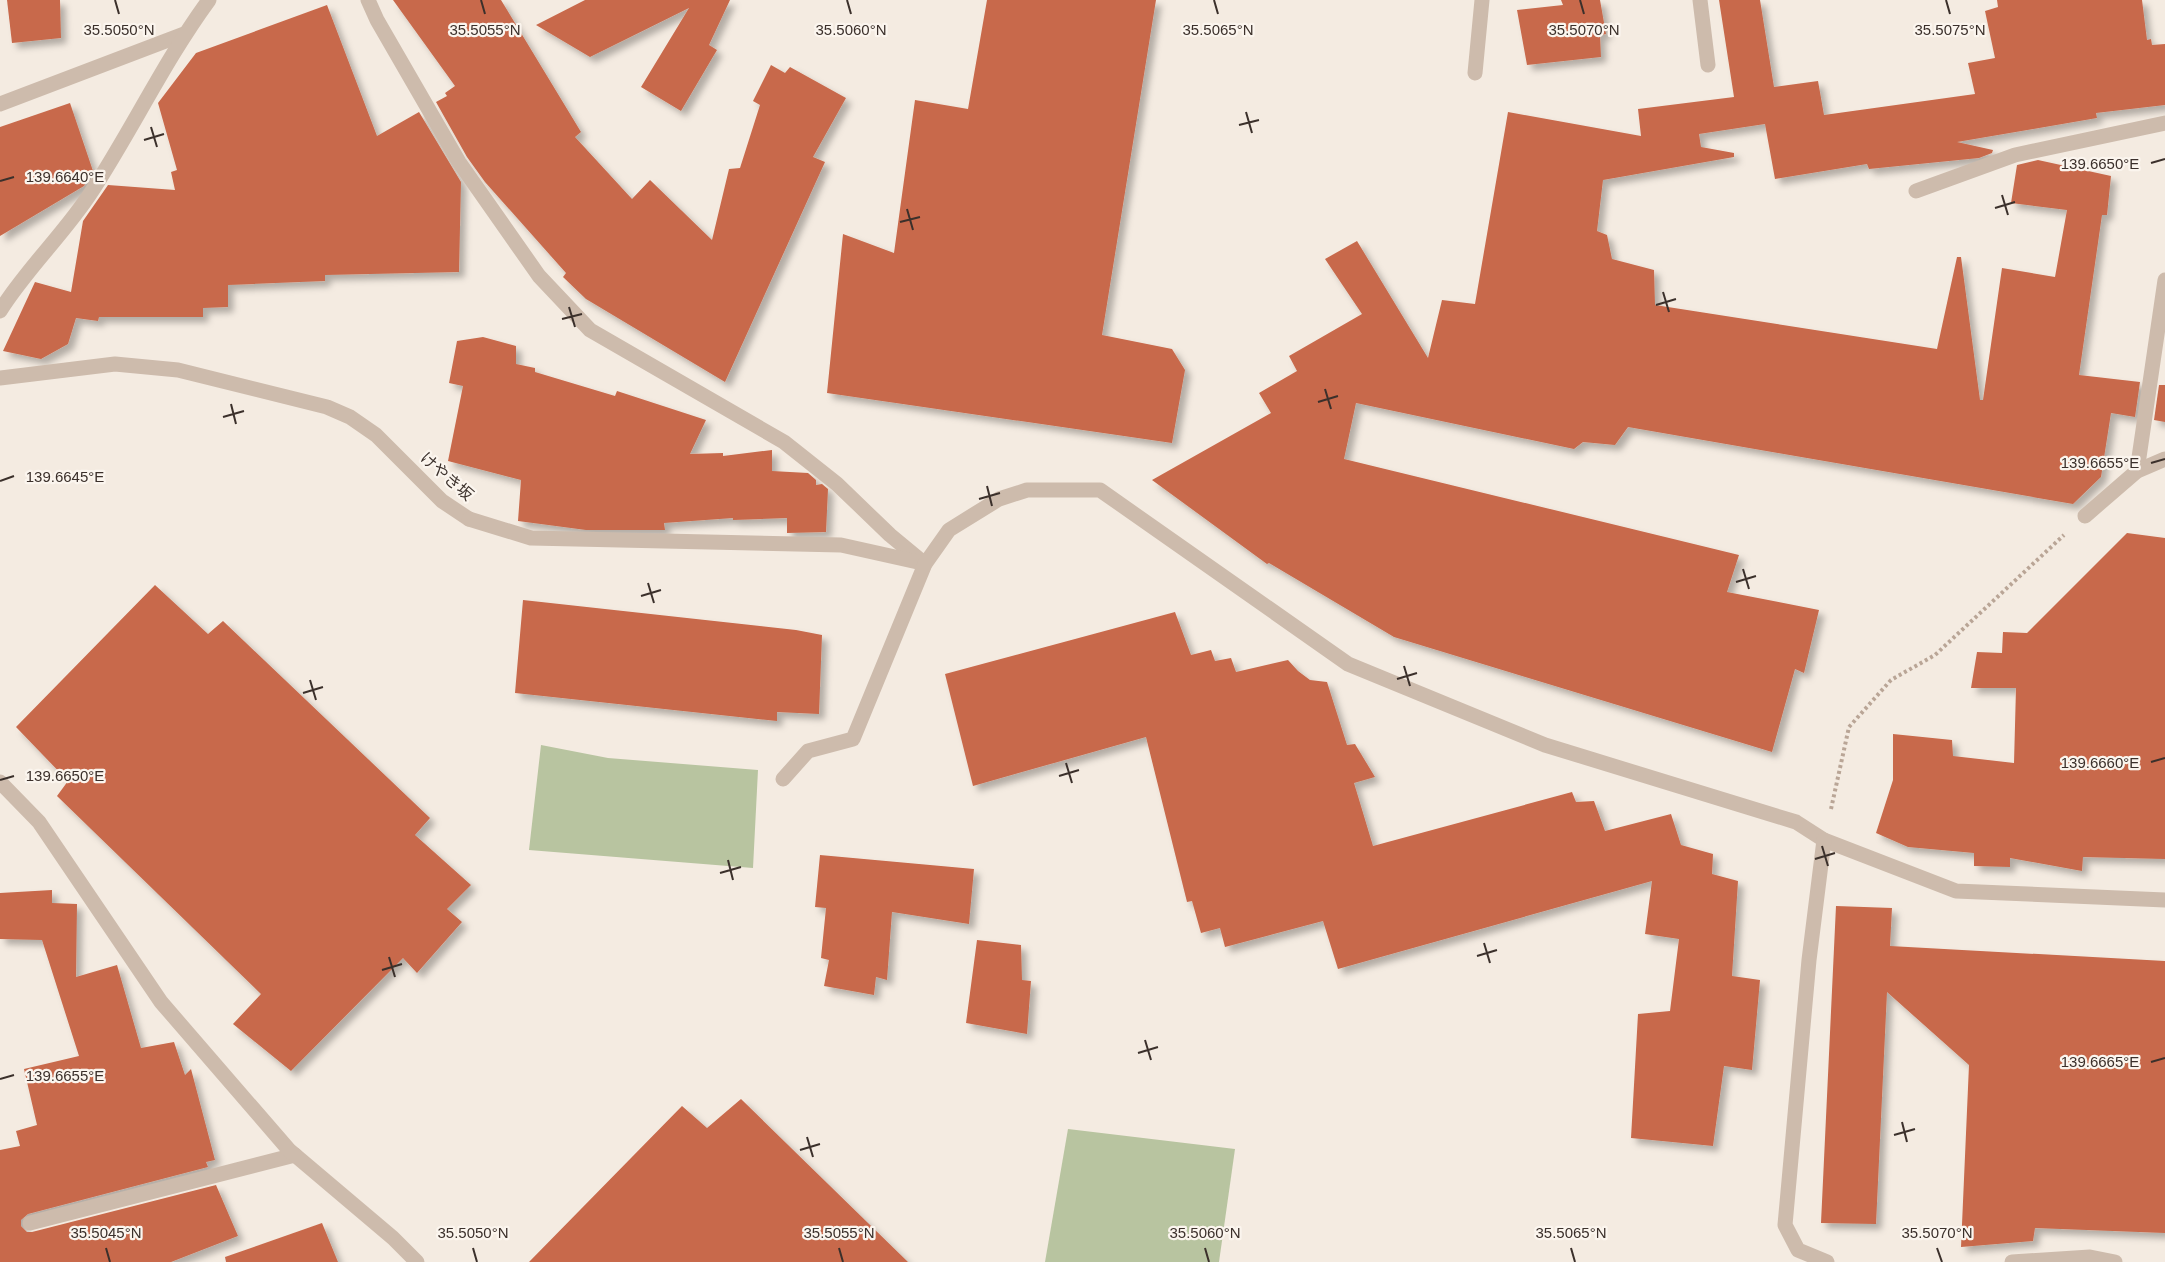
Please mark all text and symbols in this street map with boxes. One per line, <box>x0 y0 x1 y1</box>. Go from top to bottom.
text: 35.5050°N <box>83 21 155 38</box>
text: 35.5055°N <box>449 21 521 38</box>
text: 35.5060°N <box>815 21 887 38</box>
text: 35.5065°N <box>1182 21 1254 38</box>
text: 35.5070°N <box>1548 21 1620 38</box>
text: 35.5075°N <box>1914 21 1986 38</box>
text: 139.6650°E <box>2061 155 2139 172</box>
text: 139.6640°E <box>26 168 104 185</box>
street label: けやき坂 <box>417 449 476 504</box>
text: 139.6655°E <box>2061 454 2139 471</box>
text: 139.6645°E <box>26 468 104 485</box>
text: 139.6660°E <box>2061 754 2139 771</box>
text: 139.6650°E <box>26 767 104 784</box>
text: 139.6665°E <box>2061 1053 2139 1070</box>
text: 139.6655°E <box>26 1067 104 1084</box>
text: 35.5045°N <box>70 1224 142 1241</box>
text: 35.5050°N <box>437 1224 509 1241</box>
text: 35.5055°N <box>803 1224 875 1241</box>
text: 35.5060°N <box>1169 1224 1241 1241</box>
text: 35.5065°N <box>1535 1224 1607 1241</box>
text: 35.5070°N <box>1901 1224 1973 1241</box>

